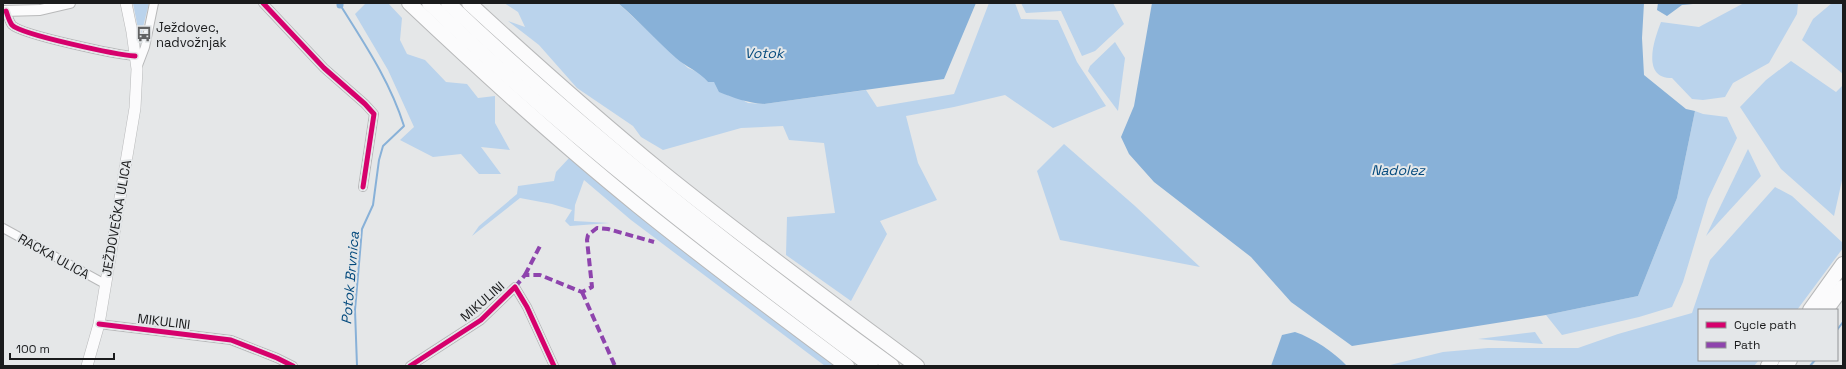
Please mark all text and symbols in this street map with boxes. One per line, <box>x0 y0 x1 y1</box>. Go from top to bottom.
place label: Ježdovec, nadvožnjak <box>156 19 227 51</box>
bus stop icon: Ježdovec, nadvožnjak <box>135 25 153 43</box>
water label: Votok <box>745 44 785 62</box>
street label: JEŽDOVEČKA ULICA <box>98 158 135 278</box>
water label: Nadolez <box>1371 161 1426 179</box>
street label: RACKA ULICA <box>15 230 93 283</box>
water label: Potok Brvnica <box>337 230 363 325</box>
street label: MIKULINI <box>457 278 508 325</box>
legend <box>1698 309 1838 361</box>
street label: MIKULINI <box>137 310 191 333</box>
text: Cycle path <box>1734 317 1796 333</box>
scale bar <box>10 335 114 361</box>
text: Path <box>1734 337 1760 353</box>
text: 100 m <box>16 341 50 357</box>

